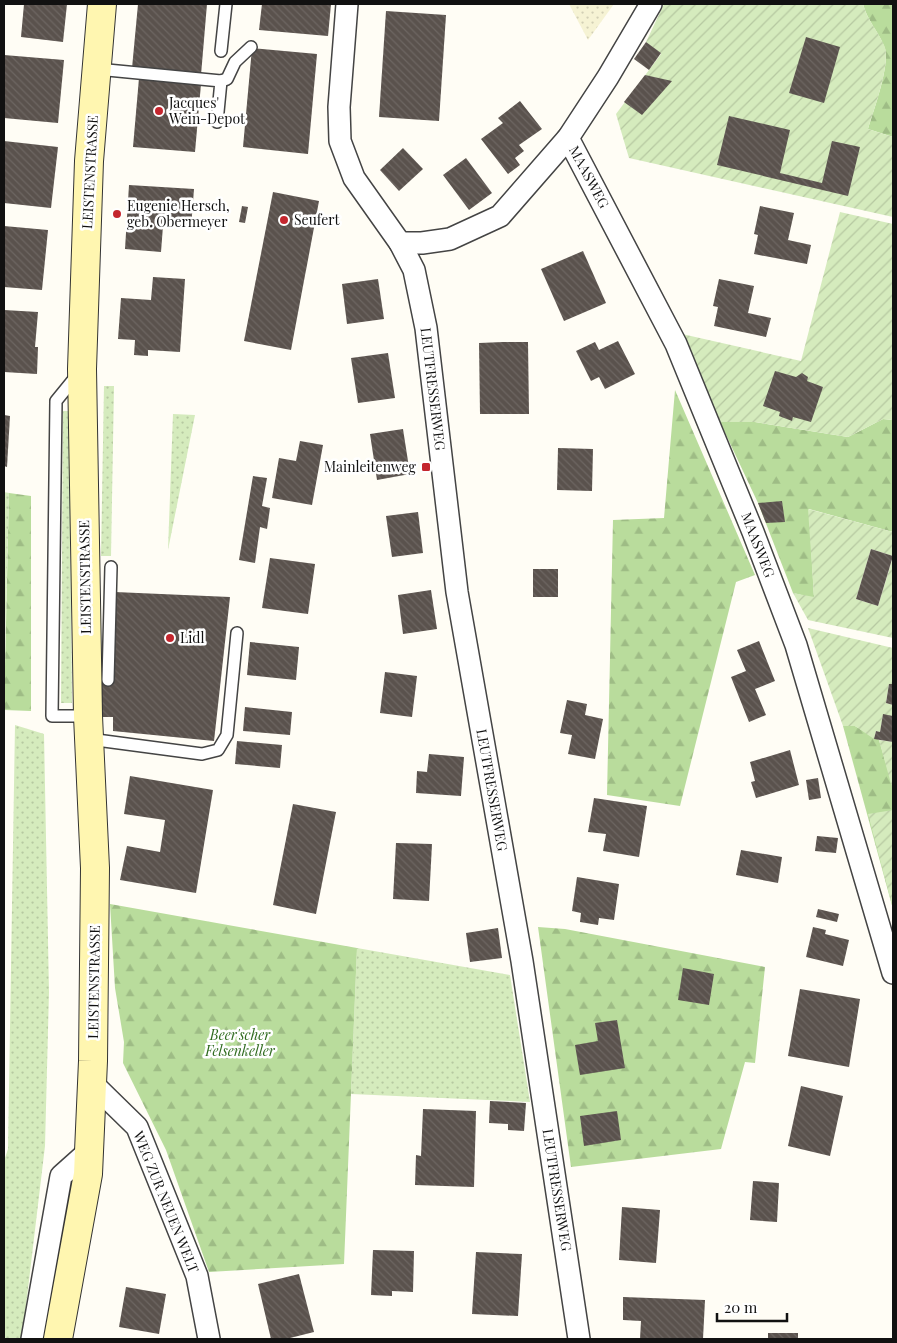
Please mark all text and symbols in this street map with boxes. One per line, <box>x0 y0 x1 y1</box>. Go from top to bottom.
place label: Jacques' Wein-Depot <box>168 93 246 128</box>
marker: Jacques' Wein-Depot <box>153 105 165 117</box>
street label: LEISTENSTRASSE <box>77 115 102 229</box>
street label: MAASWEG <box>565 142 614 212</box>
place label: Eugenie Hersch, geb. Obermeyer <box>127 196 230 231</box>
marker: Eugenie Hersch, geb. Obermeyer <box>111 208 123 220</box>
place label: Seufert <box>294 210 341 229</box>
marker: Seufert <box>278 214 290 226</box>
street label: LEUTFRESSERWEG <box>417 326 450 452</box>
place label: Mainleitenweg <box>324 457 417 476</box>
marker: Mainleitenweg <box>420 461 432 473</box>
street label: MAASWEG <box>737 509 780 580</box>
street label: LEISTENSTRASSE <box>74 520 95 634</box>
place label: Lidl <box>180 628 204 647</box>
marker: Lidl <box>164 632 176 644</box>
street label: LEUTFRESSERWEG <box>472 727 513 853</box>
street label: LEISTENSTRASSE <box>83 925 104 1039</box>
park label: Beer'scher Felsenkeller <box>204 1025 276 1060</box>
street label: WEG ZUR NEUEN WELT <box>129 1127 204 1276</box>
street label: LEUTFRESSERWEG <box>538 1127 577 1253</box>
scale bar <box>717 1290 787 1322</box>
text: 20 m <box>724 1297 758 1317</box>

